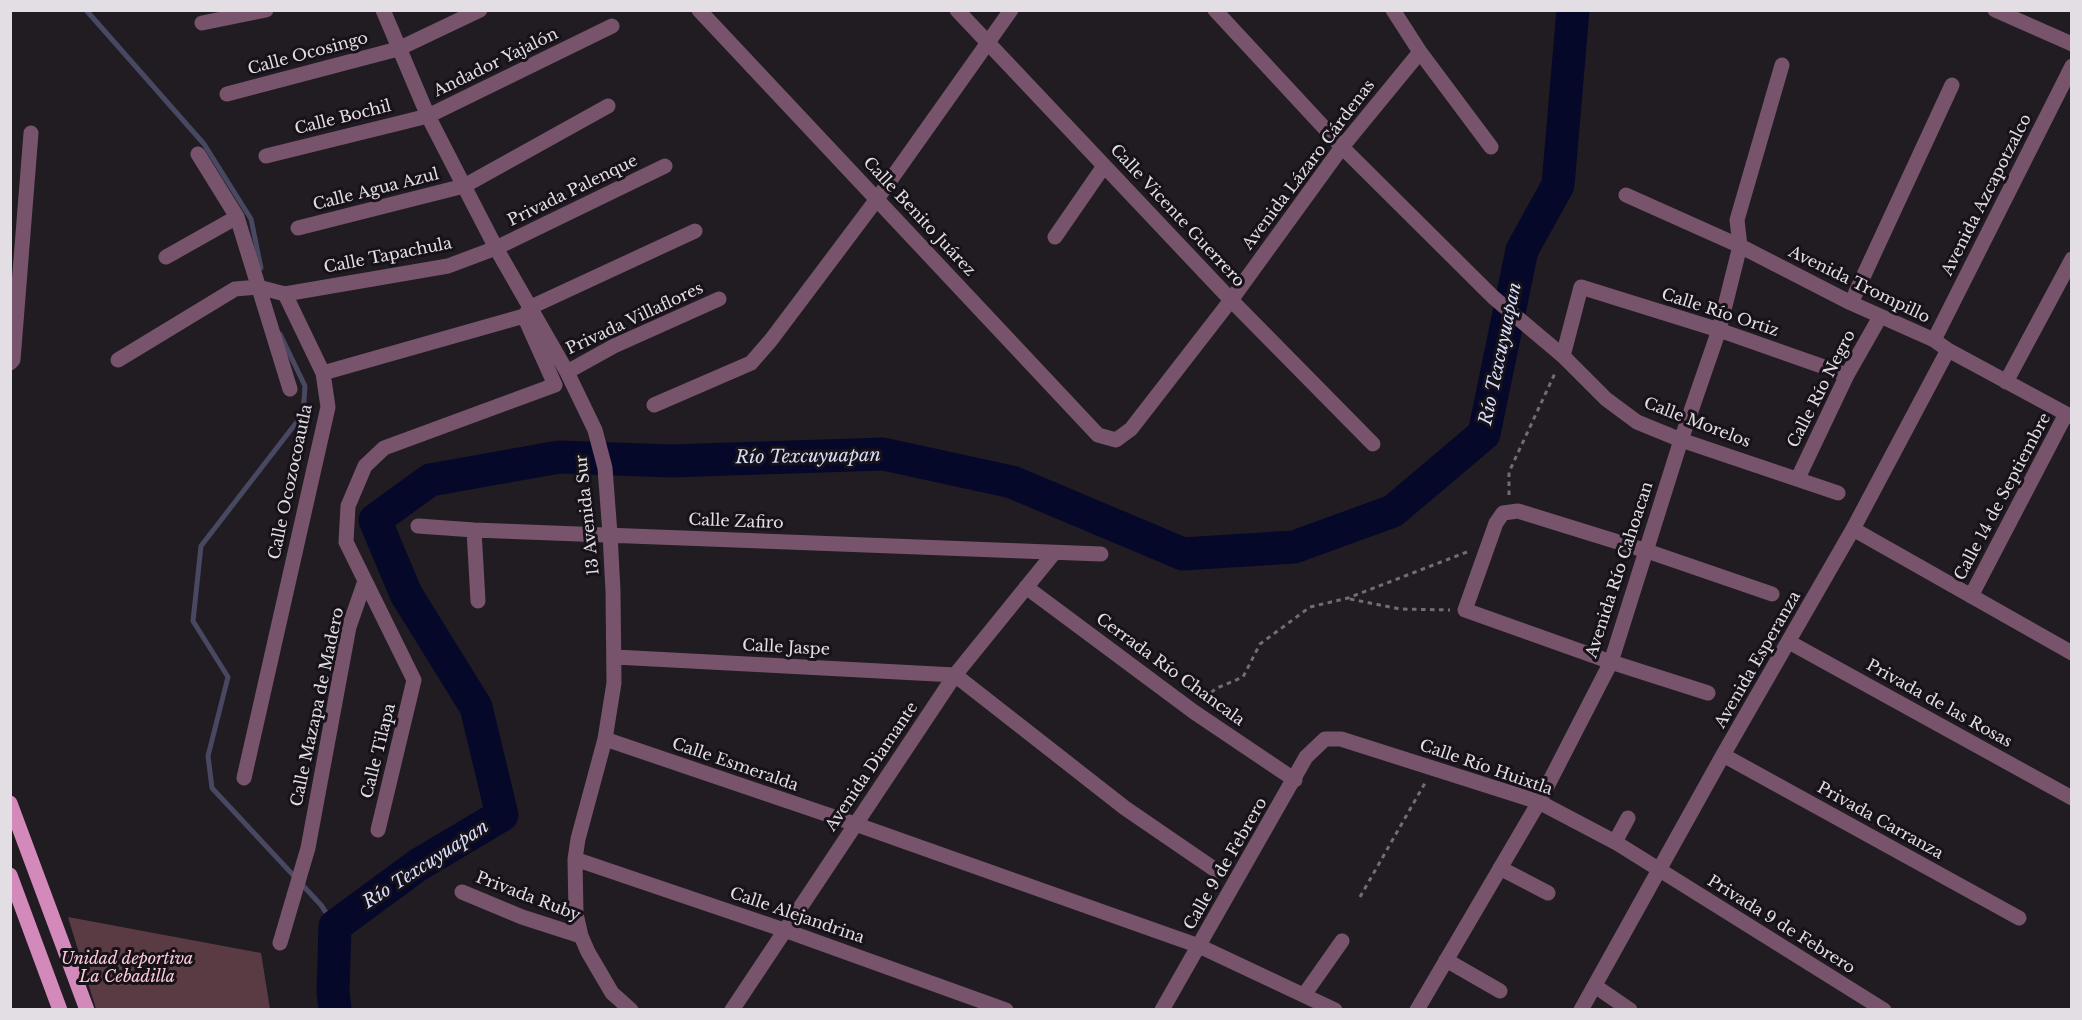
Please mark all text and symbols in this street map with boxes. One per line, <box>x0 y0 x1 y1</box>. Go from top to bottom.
street label: Andador Yajalón <box>431 25 561 101</box>
street label: Calle Ocosingo <box>246 29 370 79</box>
street label: Avenida Lázaro Cárdenas <box>1239 76 1379 254</box>
street label: Calle Bochil <box>293 97 393 139</box>
street label: Avenida Azcapotzalco <box>1938 111 2036 279</box>
street label: Calle Vicente Guerrero <box>1106 141 1248 291</box>
street label: Privada Palenque <box>505 151 641 231</box>
street label: Calle Benito Juárez <box>859 153 979 281</box>
street label: Calle Agua Azul <box>311 165 441 215</box>
street label: Calle Tapachula <box>322 234 454 278</box>
street label: Avenida Trompillo <box>1785 242 1933 328</box>
street label: Privada Villaflores <box>563 279 707 359</box>
water label: Río Texcuyuapan <box>1475 281 1527 427</box>
street label: Calle Río Ortiz <box>1659 285 1781 341</box>
street label: Calle Río Negro <box>1784 327 1860 451</box>
street label: Calle Morelos <box>1641 394 1753 452</box>
street label: Calle Ocozocoautla <box>265 403 317 561</box>
street label: Calle 14 de Septiembre <box>1951 410 2055 584</box>
water label: Río Texcuyuapan <box>735 445 881 469</box>
street label: 13 Avenida Sur <box>572 454 604 576</box>
street label: Avenida Río Cahoacan <box>1582 479 1658 661</box>
street label: Calle Zafiro <box>688 511 784 533</box>
street label: Avenida Esperanza <box>1711 588 1805 732</box>
street label: Calle Mazapa de Madero <box>288 606 348 808</box>
street label: Cerrada Río Chancala <box>1092 610 1248 730</box>
street label: Calle Jaspe <box>742 636 830 660</box>
street label: Privada de las Rosas <box>1863 656 2015 752</box>
street label: Avenida Diamante <box>822 699 922 835</box>
street label: Calle Tilapa <box>358 701 400 801</box>
street label: Calle Esmeralda <box>669 734 801 796</box>
street label: Calle Río Huixtla <box>1417 736 1555 800</box>
street label: Privada Carranza <box>1814 778 1946 864</box>
street label: Calle 9 de Febrero <box>1180 794 1272 934</box>
water label: Río Texcuyuapan <box>359 816 493 914</box>
street label: Privada Ruby <box>473 868 583 926</box>
street label: Privada 9 de Febrero <box>1704 872 1858 978</box>
street label: Calle Alejandrina <box>727 884 867 948</box>
park label: Unidad deportiva La Cebadilla <box>61 949 193 987</box>

